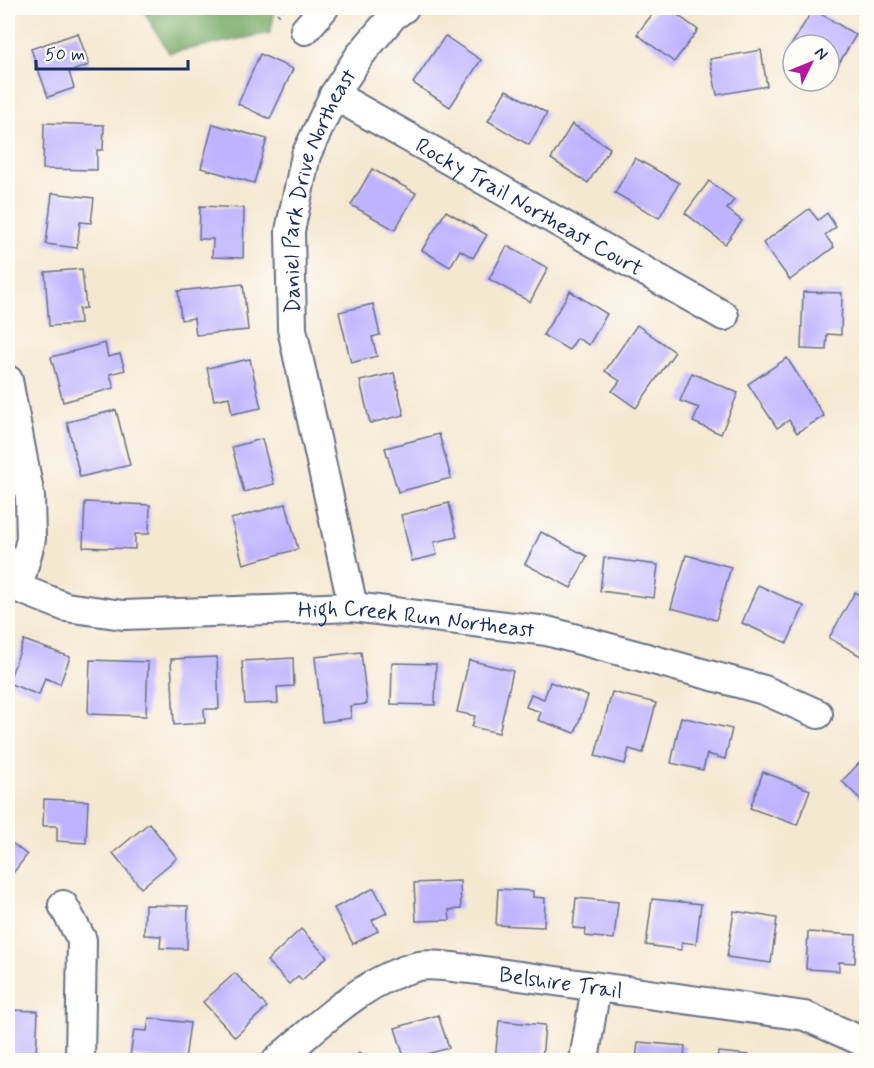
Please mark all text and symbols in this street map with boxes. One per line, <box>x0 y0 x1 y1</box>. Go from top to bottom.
scale bar <box>36 33 188 71</box>
north arrow <box>781 33 841 93</box>
text: 50 m <box>45 43 85 67</box>
text: N <box>810 43 832 65</box>
street label: Daniel Park Drive Northeast <box>277 64 363 314</box>
street label: Rocky Trail Northeast Court <box>410 132 648 283</box>
street label: High Creek Run Northeast <box>298 595 536 645</box>
street label: Belshire Trail <box>497 961 624 1006</box>

